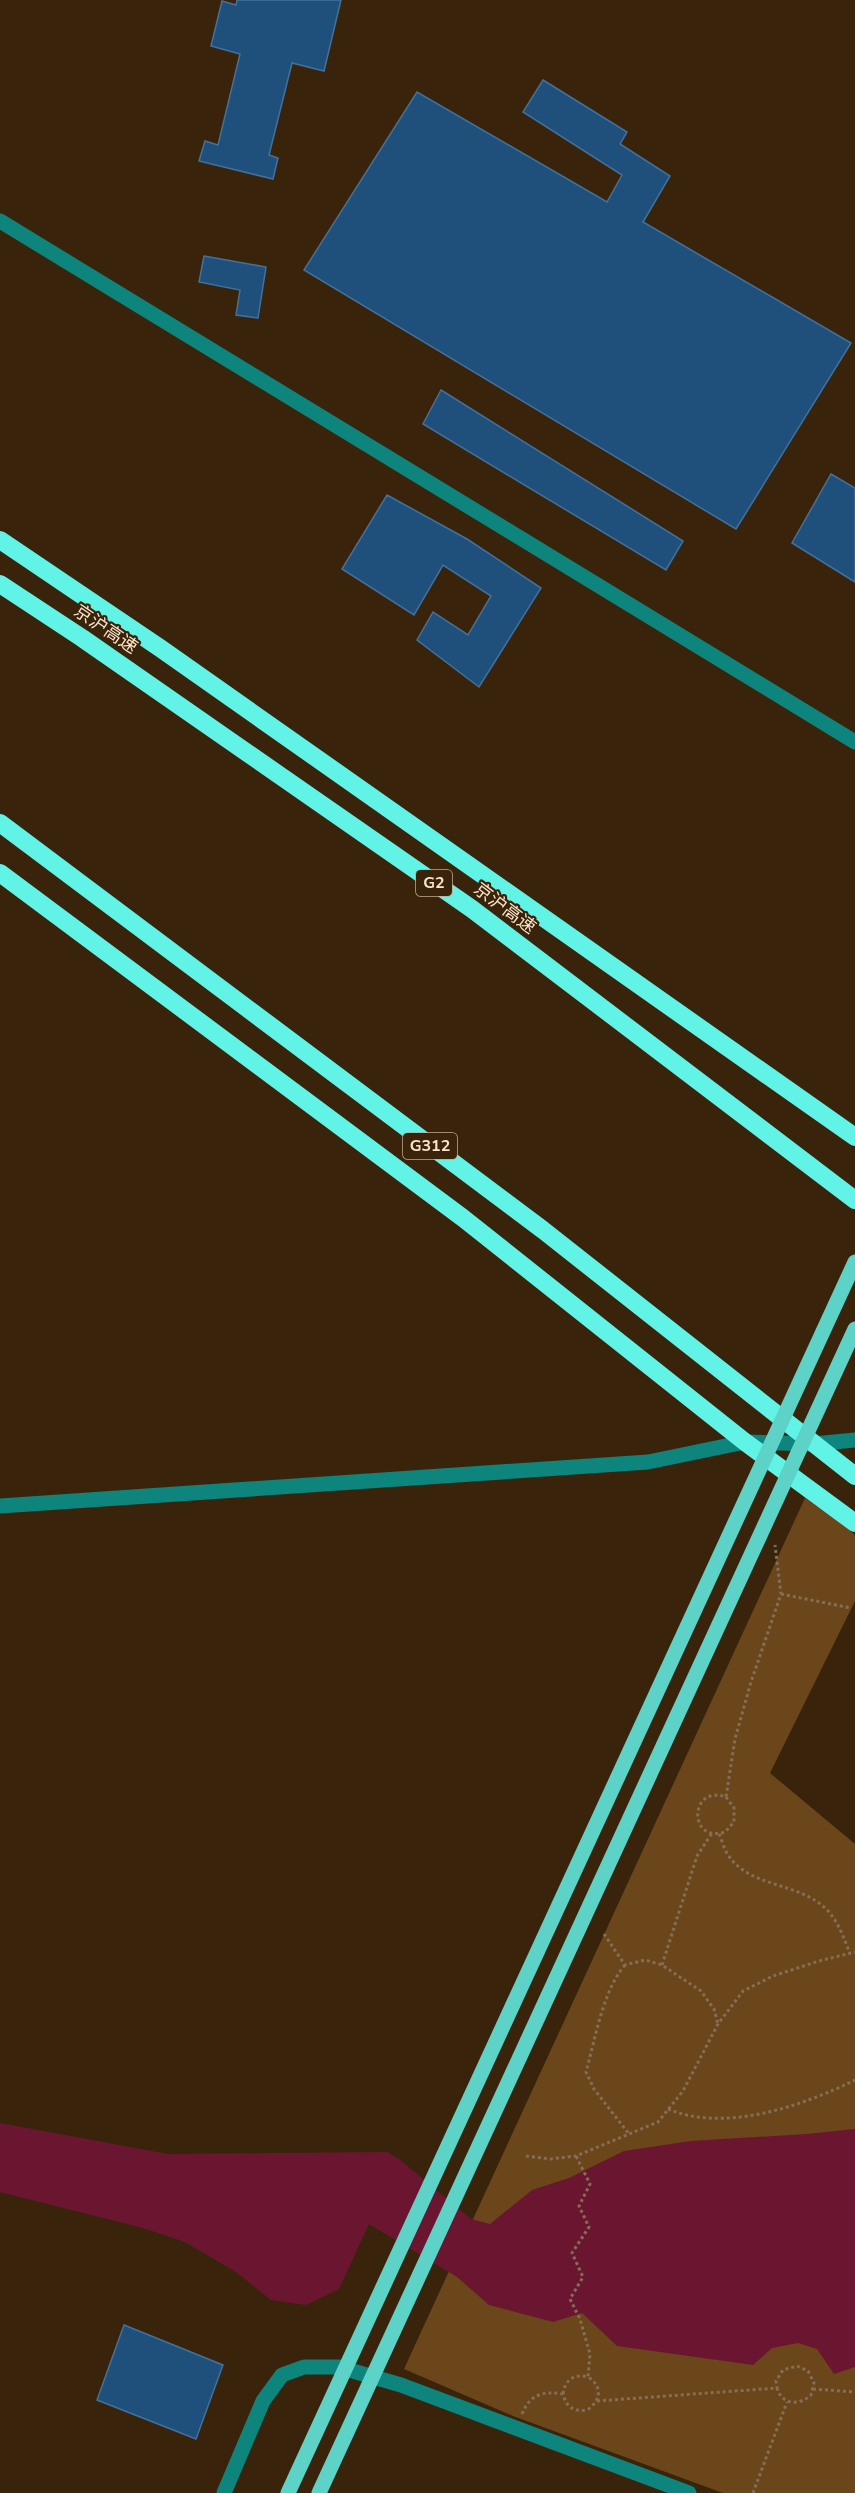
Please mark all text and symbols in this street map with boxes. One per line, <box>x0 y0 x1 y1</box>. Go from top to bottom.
street label: 京沪高速 <box>69 599 143 659</box>
road number: G2 <box>416 870 452 896</box>
street label: 京沪高速 <box>469 877 541 939</box>
road number: G312 <box>403 1133 457 1159</box>

